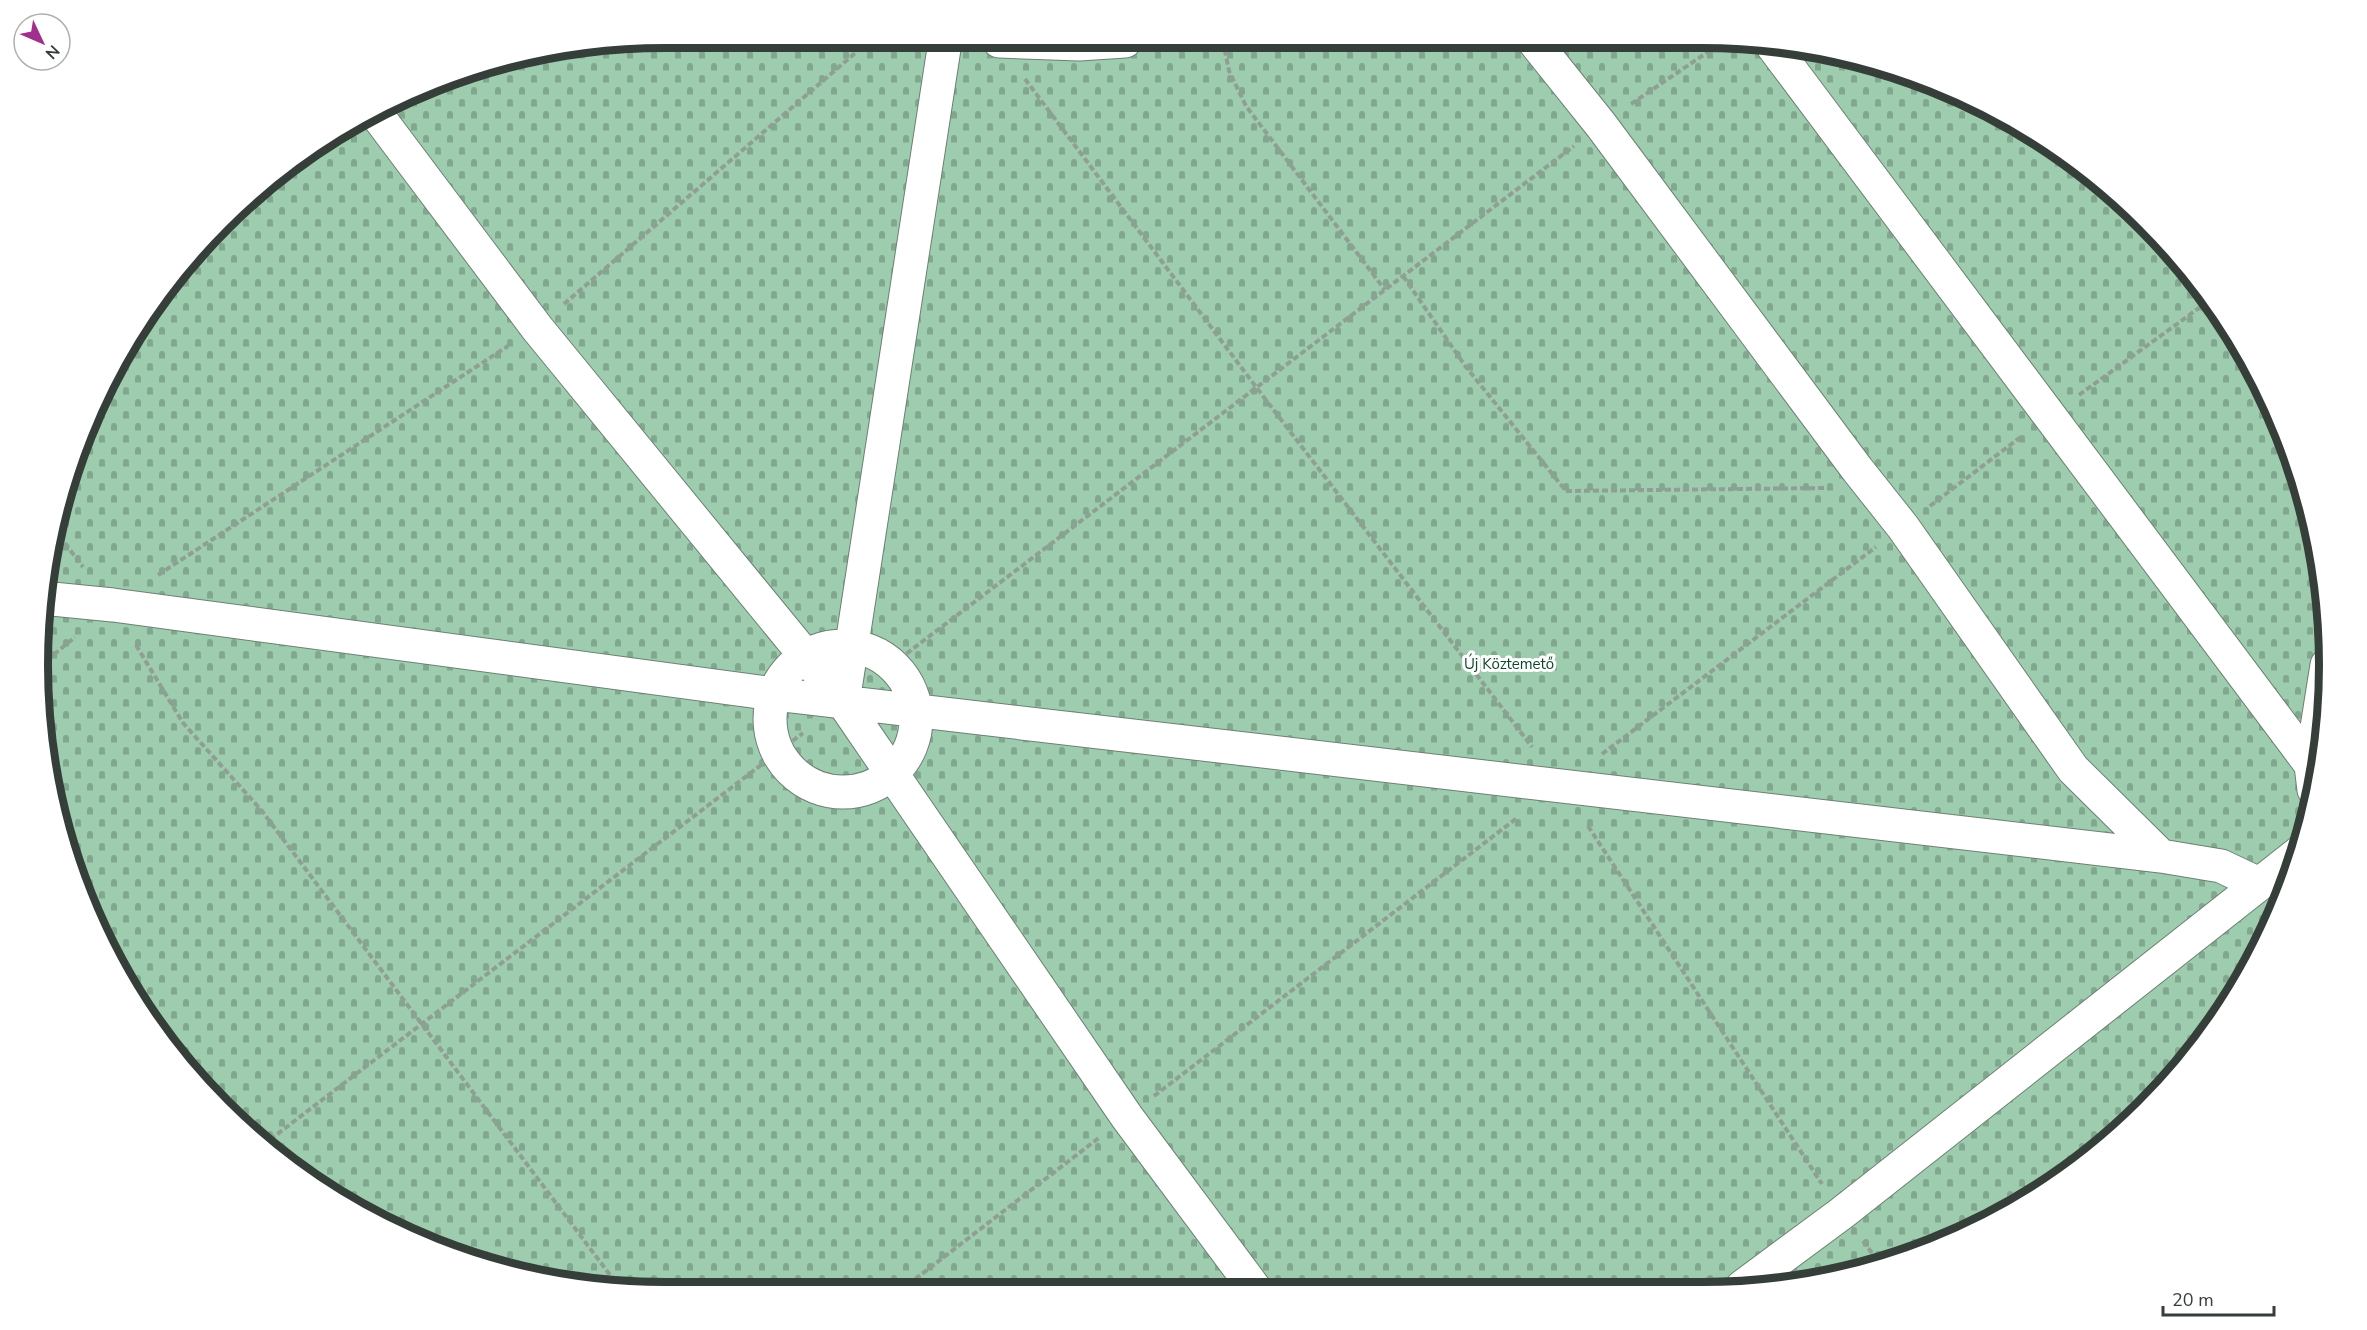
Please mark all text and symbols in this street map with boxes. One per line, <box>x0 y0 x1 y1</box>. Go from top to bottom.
north arrow <box>12 12 72 72</box>
text: N <box>40 40 64 64</box>
park label: Új Köztemető <box>1464 653 1554 674</box>
scale bar <box>2163 1279 2274 1317</box>
text: 20 m <box>2172 1288 2214 1312</box>

